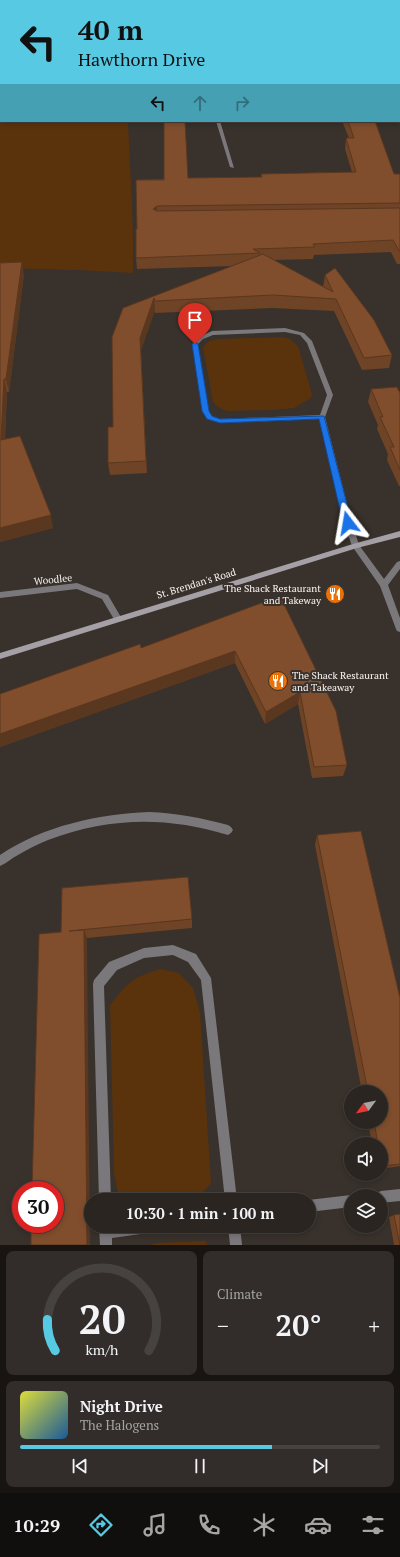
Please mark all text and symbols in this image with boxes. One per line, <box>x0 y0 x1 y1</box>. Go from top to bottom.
text: 40 m <box>78 11 143 48</box>
icon: left <box>12 16 64 68</box>
text: Hawthorn Drive <box>78 47 205 71</box>
icon: left <box>147 92 169 114</box>
icon: ahead <box>189 92 211 114</box>
icon: right <box>231 92 253 114</box>
pin <box>178 303 212 344</box>
icon: arrive <box>184 309 206 331</box>
position arrow <box>327 502 369 544</box>
street label: St. Brendan's Road <box>155 565 238 602</box>
street label: Woodlee <box>33 571 73 588</box>
place label: The Shack Restaurant and Takeway <box>224 582 322 607</box>
restaurant icon: The Shack Restaurant and Takeway <box>324 583 346 605</box>
place label: The Shack Restaurant and Takeaway <box>292 669 389 694</box>
restaurant icon: The Shack Restaurant and Takeaway <box>267 670 289 692</box>
north arrow <box>344 1085 388 1129</box>
map controls <box>344 1085 388 1233</box>
button: sound <box>344 1137 388 1181</box>
speed limit sign: 30 <box>12 1181 64 1233</box>
button: layers <box>344 1189 388 1233</box>
text: 10:30 · 1 min · 100 m <box>126 1203 274 1223</box>
text: Climate <box>217 1285 262 1303</box>
text: 20 <box>78 1291 125 1346</box>
text: 20° <box>275 1305 322 1345</box>
text: − <box>217 1311 229 1340</box>
text: + <box>368 1311 380 1340</box>
text: km/h <box>85 1340 119 1359</box>
text: Night Drive <box>80 1396 163 1416</box>
text: The Halogens <box>80 1416 159 1434</box>
icon: previous <box>69 1455 91 1477</box>
icon: pause <box>189 1455 211 1477</box>
icon: next <box>309 1455 331 1477</box>
icon: directions <box>87 1511 115 1539</box>
icon: music <box>141 1511 169 1539</box>
icon: phone <box>195 1511 223 1539</box>
icon: climate <box>250 1511 278 1539</box>
icon: car <box>304 1511 332 1539</box>
icon: filters <box>359 1511 387 1539</box>
text: 10:29 <box>13 1513 60 1537</box>

